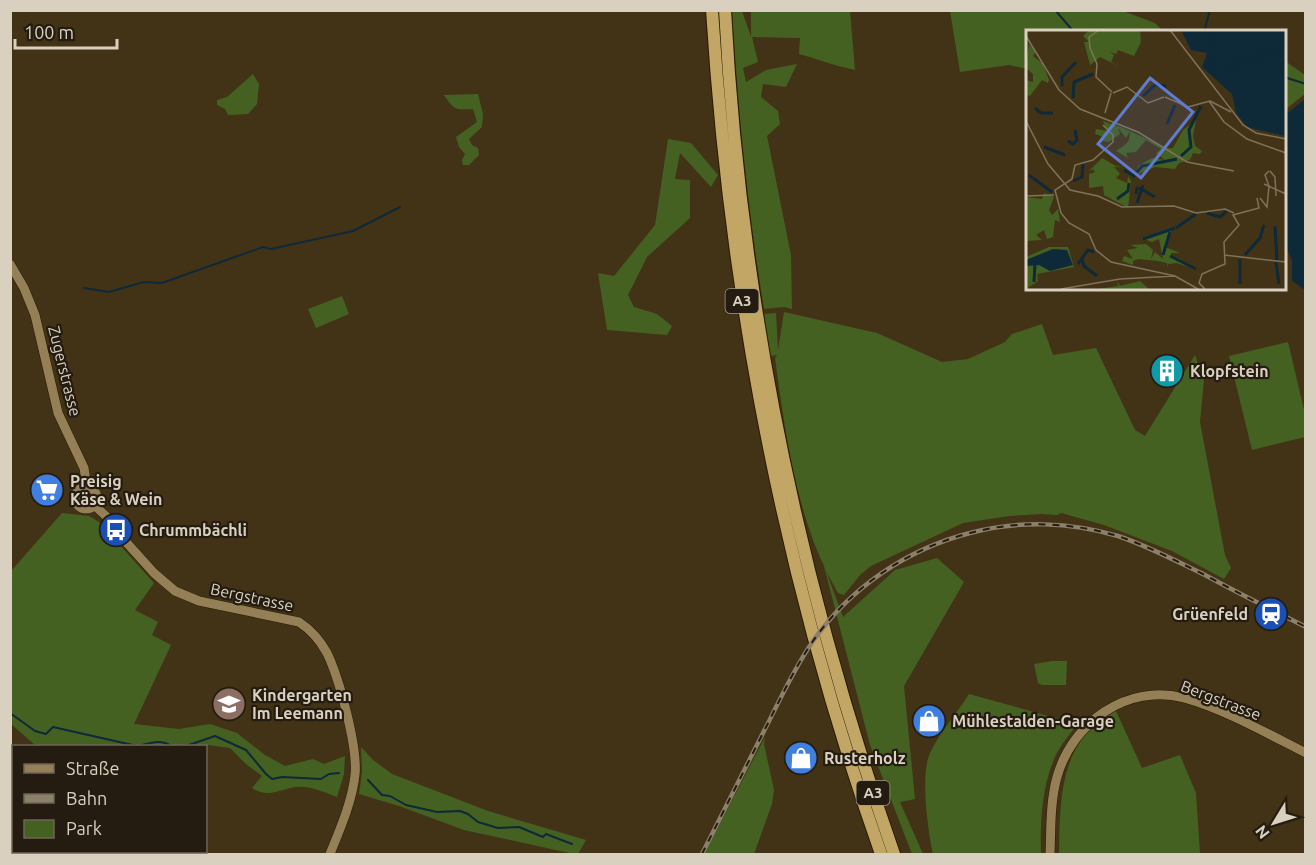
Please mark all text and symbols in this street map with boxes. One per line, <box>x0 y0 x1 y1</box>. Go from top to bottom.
scale bar <box>15 12 117 50</box>
text: 100 m <box>24 22 74 42</box>
inset map <box>1026 30 1286 290</box>
road number: A3 <box>726 289 758 313</box>
street label: Zugerstrasse <box>45 324 85 418</box>
building icon: Klopfstein <box>1149 353 1185 389</box>
place label: Klopfstein <box>1190 362 1269 380</box>
supermarket icon: Preisig Käse & Wein <box>29 472 65 508</box>
place label: Preisig Käse & Wein <box>70 472 162 508</box>
bus stop icon: Chrummbächli <box>98 512 134 548</box>
place label: Chrummbächli <box>139 521 247 539</box>
street label: Bergstrasse <box>209 579 295 615</box>
station icon: Grüenfeld <box>1253 596 1289 632</box>
place label: Grüenfeld <box>1172 605 1248 623</box>
street label: Bergstrasse <box>1178 676 1264 724</box>
school or university icon: Kindergarten Im Leemann <box>211 686 247 722</box>
place label: Kindergarten Im Leemann <box>252 686 352 722</box>
shop icon: Mühlestalden-Garage <box>911 703 947 739</box>
place label: Mühlestalden-Garage <box>952 712 1114 730</box>
shop icon: Rusterholz <box>783 740 819 776</box>
legend <box>12 745 207 853</box>
place label: Rusterholz <box>824 749 906 767</box>
text: Straße <box>66 758 119 778</box>
road number: A3 <box>856 781 890 805</box>
text: Bahn <box>66 788 107 808</box>
north arrow <box>1244 793 1304 853</box>
text: Park <box>66 818 102 838</box>
text: N <box>1251 822 1273 842</box>

